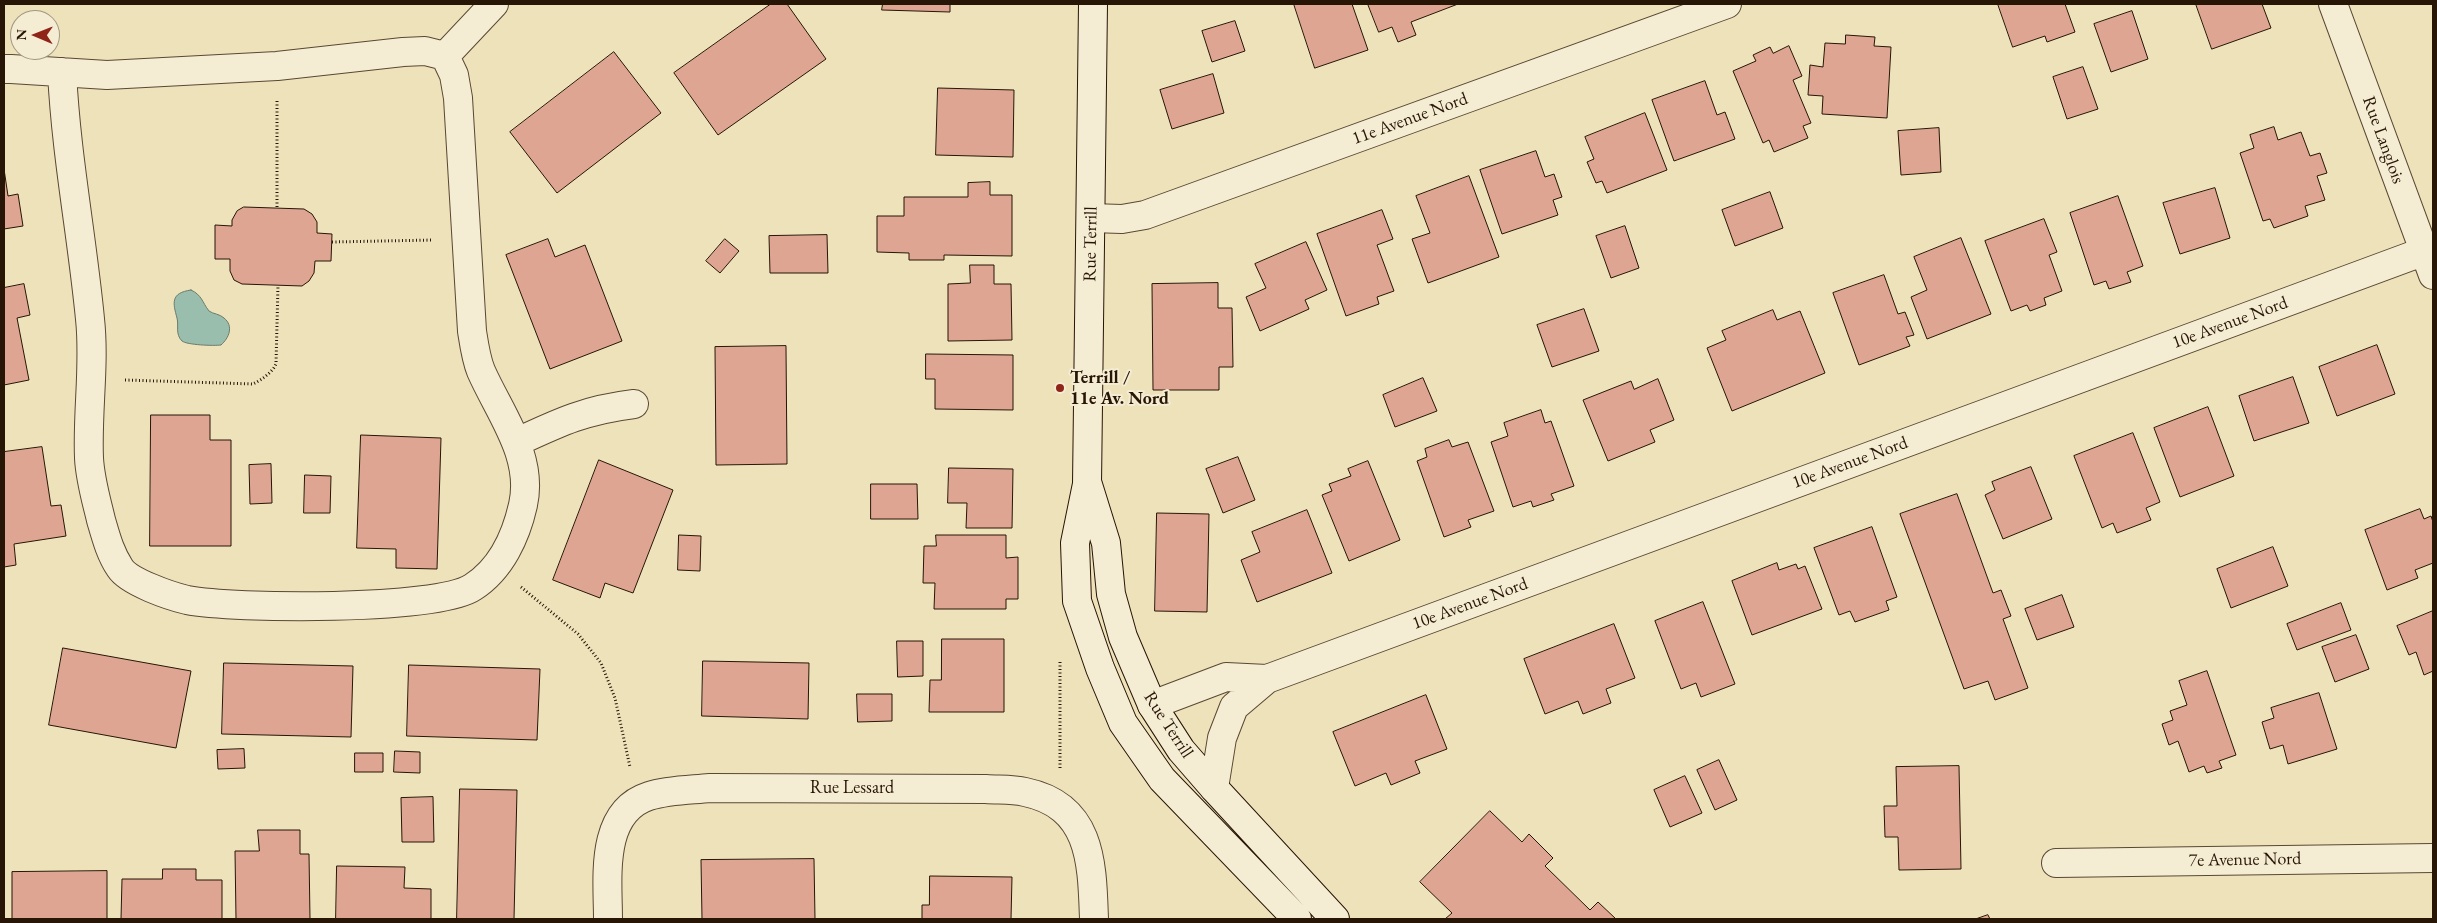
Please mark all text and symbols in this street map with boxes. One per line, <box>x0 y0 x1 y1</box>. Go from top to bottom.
north arrow <box>10 10 60 60</box>
text: N <box>12 29 30 41</box>
street label: 11e Avenue Nord <box>1349 88 1471 150</box>
street label: Rue Langlois <box>2357 93 2409 187</box>
street label: Rue Terrill <box>1080 206 1102 282</box>
street label: 10e Avenue Nord <box>2169 292 2291 354</box>
place label: Terrill / 11e Av. Nord <box>1070 367 1169 409</box>
marker: Terrill / 11e Av. Nord <box>1054 382 1066 394</box>
street label: 10e Avenue Nord <box>1789 432 1911 494</box>
street label: 10e Avenue Nord <box>1409 573 1531 635</box>
street label: Rue Terrill <box>1138 688 1198 762</box>
street label: Rue Lessard <box>810 777 894 799</box>
street label: 7e Avenue Nord <box>2188 848 2302 872</box>

